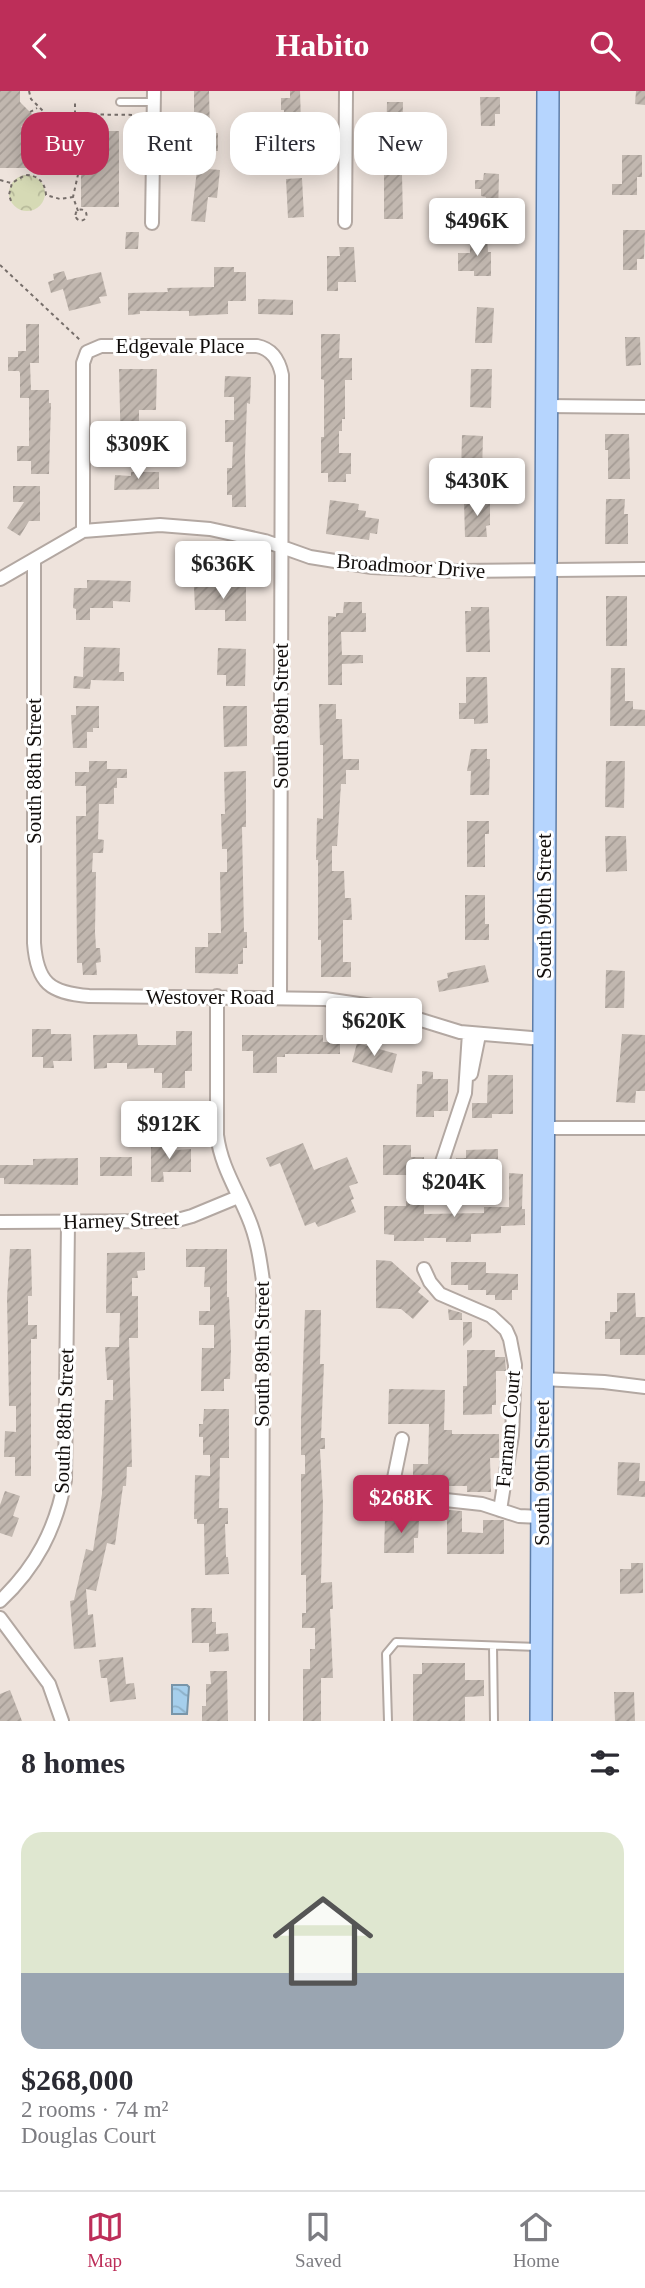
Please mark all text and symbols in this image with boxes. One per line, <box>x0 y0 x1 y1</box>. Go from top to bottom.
icon: back <box>21 27 59 65</box>
text: Habito <box>275 27 370 63</box>
icon: search <box>586 27 624 65</box>
chip: Buy <box>21 112 109 175</box>
chip: Rent <box>123 112 216 175</box>
chip: Filters <box>230 112 340 175</box>
chip: New <box>354 112 447 175</box>
pin: $496K <box>428 199 526 258</box>
text: $496K <box>445 208 509 233</box>
street label: Edgevale Place <box>116 334 244 358</box>
pin: $309K <box>89 421 187 481</box>
text: $309K <box>106 431 170 456</box>
pin: $430K <box>428 459 526 518</box>
text: $430K <box>445 468 509 493</box>
pin: $636K <box>174 541 272 601</box>
street label: Broadmoor Drive <box>336 549 486 583</box>
text: $636K <box>191 551 255 576</box>
street label: South 89th Street <box>269 643 293 789</box>
street label: South 88th Street <box>22 698 46 844</box>
street label: South 90th Street <box>532 833 556 979</box>
street label: Westover Road <box>146 985 275 1009</box>
pin: $620K <box>325 999 423 1058</box>
text: $620K <box>342 1008 406 1033</box>
pin: $912K <box>120 1101 218 1161</box>
text: $912K <box>137 1111 201 1136</box>
pin: $204K <box>405 1159 503 1219</box>
text: $204K <box>422 1169 486 1194</box>
street label: Harney Street <box>63 1206 180 1234</box>
street label: South 89th Street <box>250 1281 274 1427</box>
street label: South 88th Street <box>49 1348 79 1494</box>
street label: Farnam Court <box>491 1369 525 1488</box>
street label: South 90th Street <box>530 1400 554 1546</box>
pin: $268K <box>352 1475 450 1535</box>
text: $268K <box>369 1485 433 1510</box>
icon: filters <box>586 1744 624 1782</box>
text: 8 homes <box>21 1746 125 1779</box>
icon: home <box>260 1878 386 2004</box>
text: $268,000 <box>21 2063 134 2096</box>
text: 2 rooms · 74 m² <box>21 2097 168 2122</box>
text: Douglas Court <box>21 2123 156 2148</box>
tab: Map <box>86 2208 124 2272</box>
tab: Saved <box>295 2208 342 2272</box>
tab: Home <box>513 2208 559 2272</box>

